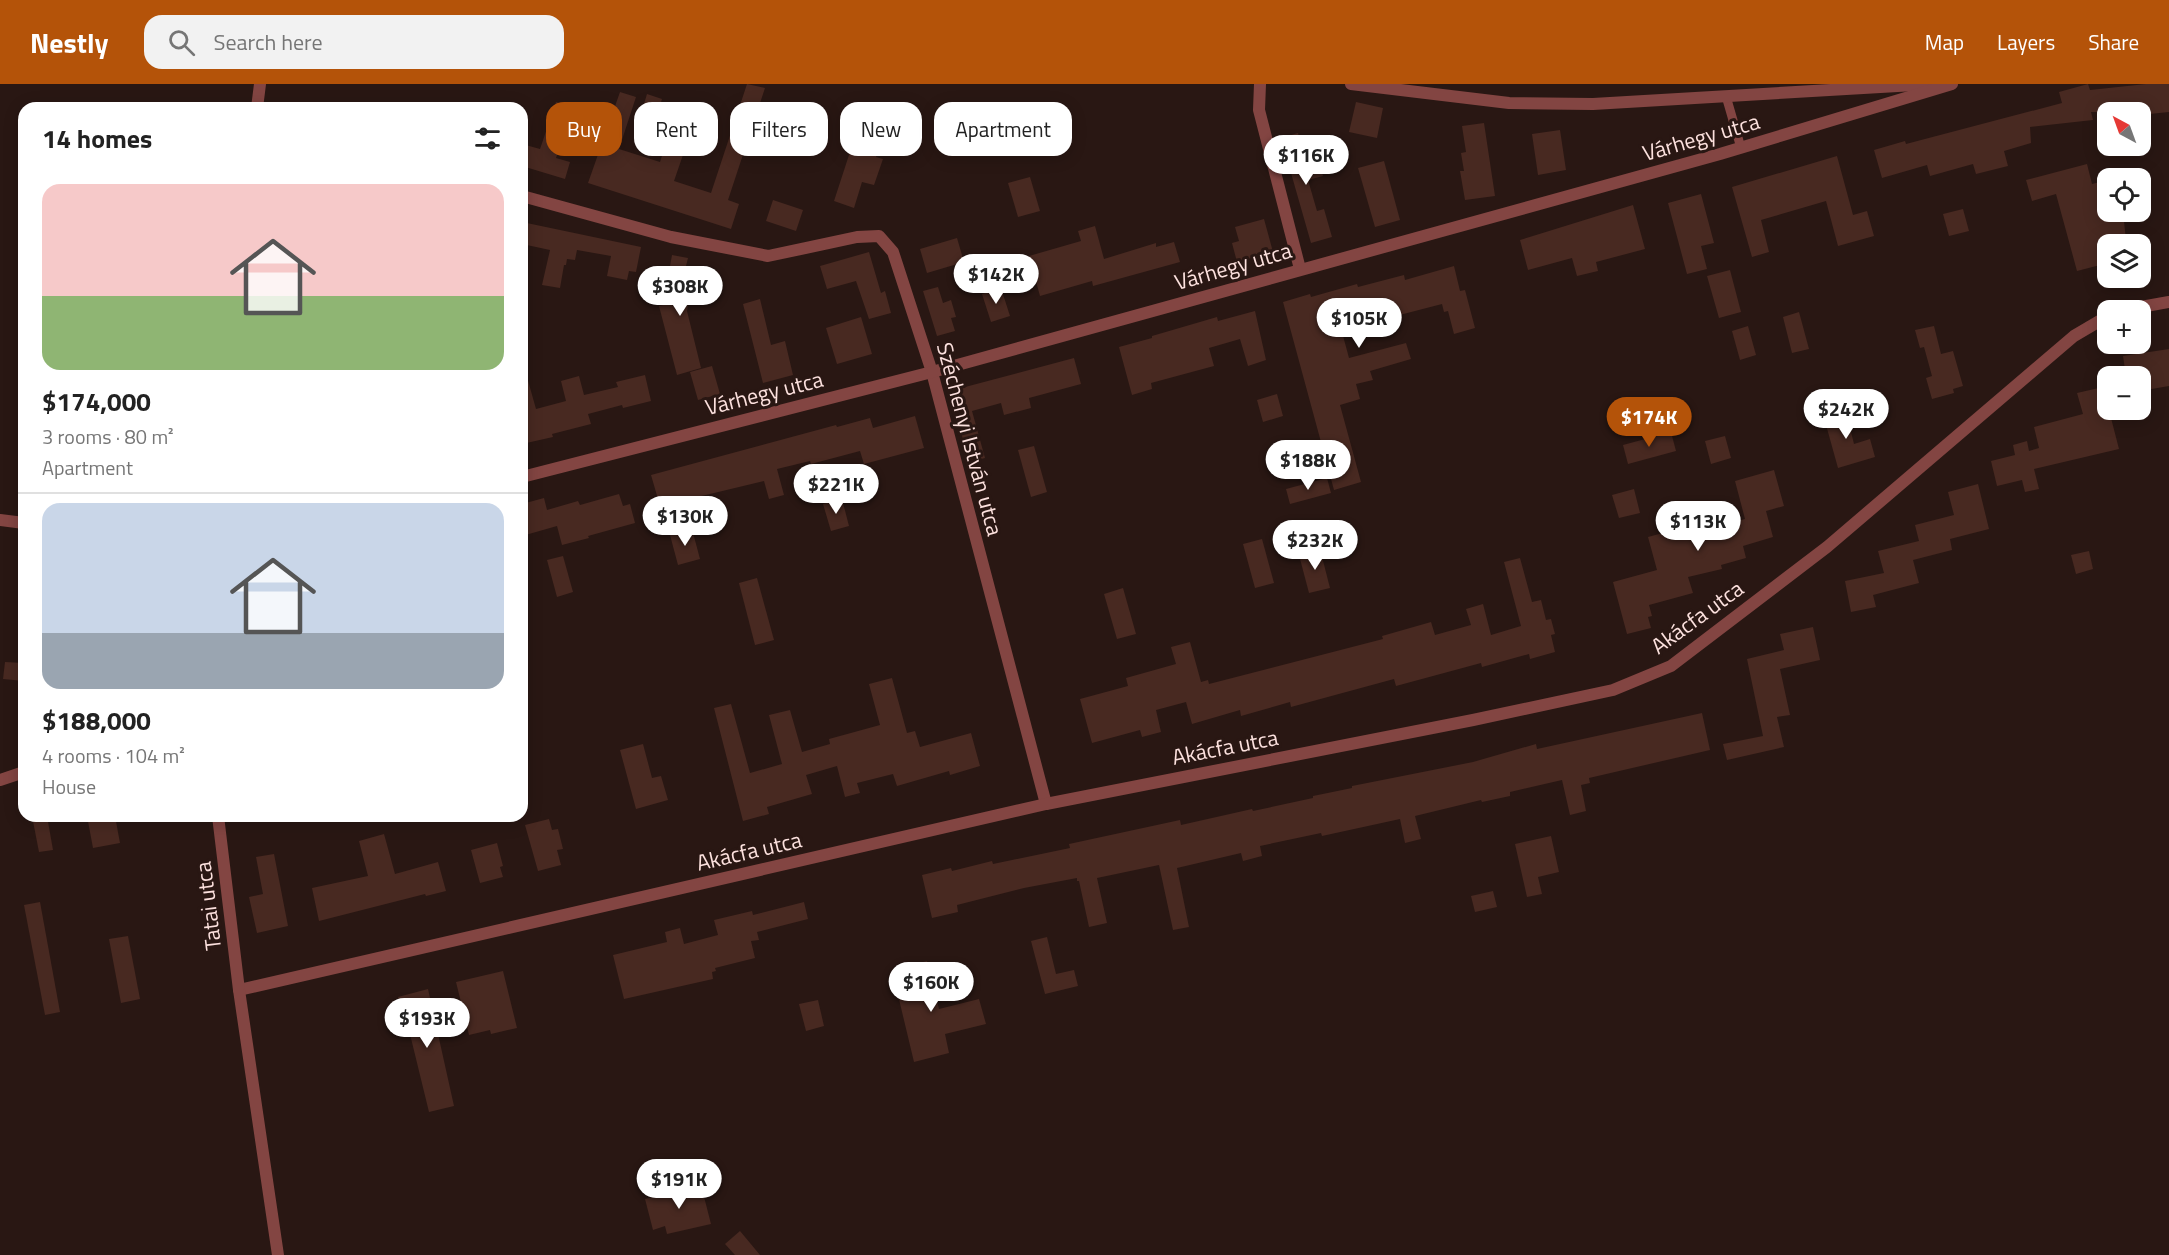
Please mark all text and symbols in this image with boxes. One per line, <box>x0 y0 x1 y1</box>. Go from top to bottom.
search box <box>144 15 564 69</box>
text: Nestly <box>30 21 108 64</box>
text: Search here <box>213 25 323 59</box>
icon: search <box>165 26 198 59</box>
text: Map <box>1925 26 1964 58</box>
text: Layers <box>1997 26 2055 58</box>
text: Share <box>2088 26 2139 58</box>
chip: Buy <box>546 102 622 156</box>
chip: Rent <box>634 102 718 156</box>
chip: Filters <box>730 102 828 156</box>
chip: New <box>840 102 922 156</box>
chip: Apartment <box>934 102 1072 156</box>
north arrow <box>2097 102 2151 156</box>
map controls <box>2097 102 2151 420</box>
street label: Várhegy utca <box>1638 104 1764 170</box>
text: 14 homes <box>42 119 152 158</box>
icon: filters <box>471 122 504 155</box>
pin: $116K <box>1264 135 1348 186</box>
text: $116K <box>1278 139 1334 170</box>
button: locate <box>2097 168 2151 222</box>
icon: home <box>219 223 327 331</box>
street label: Várhegy utca <box>1170 233 1296 299</box>
button: layers <box>2097 234 2151 288</box>
pin: $142K <box>954 254 1038 305</box>
text: $142K <box>968 258 1024 289</box>
pin: $308K <box>638 266 722 317</box>
text: $308K <box>652 270 708 301</box>
pin: $105K <box>1317 298 1401 349</box>
button: + <box>2097 300 2151 354</box>
text: $105K <box>1331 302 1387 333</box>
street label: Széchenyi István utca <box>928 339 1012 539</box>
street label: Várhegy utca <box>701 362 827 424</box>
button: − <box>2097 366 2151 420</box>
text: $174,000 <box>42 382 151 421</box>
pin: $242K <box>1804 389 1888 440</box>
text: $242K <box>1818 393 1874 424</box>
pin: $174K <box>1607 397 1691 448</box>
text: $174K <box>1621 401 1677 432</box>
text: 3 rooms · 80 m² <box>42 421 174 452</box>
pin: $188K <box>1266 440 1350 491</box>
text: $188K <box>1280 444 1336 475</box>
text: Apartment <box>42 452 133 483</box>
pin: $221K <box>794 464 878 515</box>
text: $221K <box>808 468 864 499</box>
pin: $130K <box>643 496 727 547</box>
text: $130K <box>657 500 713 531</box>
pin: $113K <box>1656 501 1740 552</box>
text: $113K <box>1670 505 1726 536</box>
pin: $232K <box>1273 520 1357 571</box>
text: $232K <box>1287 524 1343 555</box>
icon: home <box>219 542 327 650</box>
street label: Akácfa utca <box>1644 572 1750 662</box>
text: $188,000 <box>42 701 151 740</box>
street label: Akácfa utca <box>1169 720 1281 774</box>
text: 4 rooms · 104 m² <box>42 740 185 771</box>
text: House <box>42 771 96 802</box>
street label: Akácfa utca <box>693 822 805 880</box>
street label: Tatai utca <box>186 860 230 952</box>
pin: $160K <box>889 962 973 1013</box>
text: $160K <box>903 966 959 997</box>
pin: $193K <box>385 998 469 1049</box>
text: $193K <box>399 1002 455 1033</box>
pin: $191K <box>637 1159 721 1210</box>
text: $191K <box>651 1163 707 1194</box>

